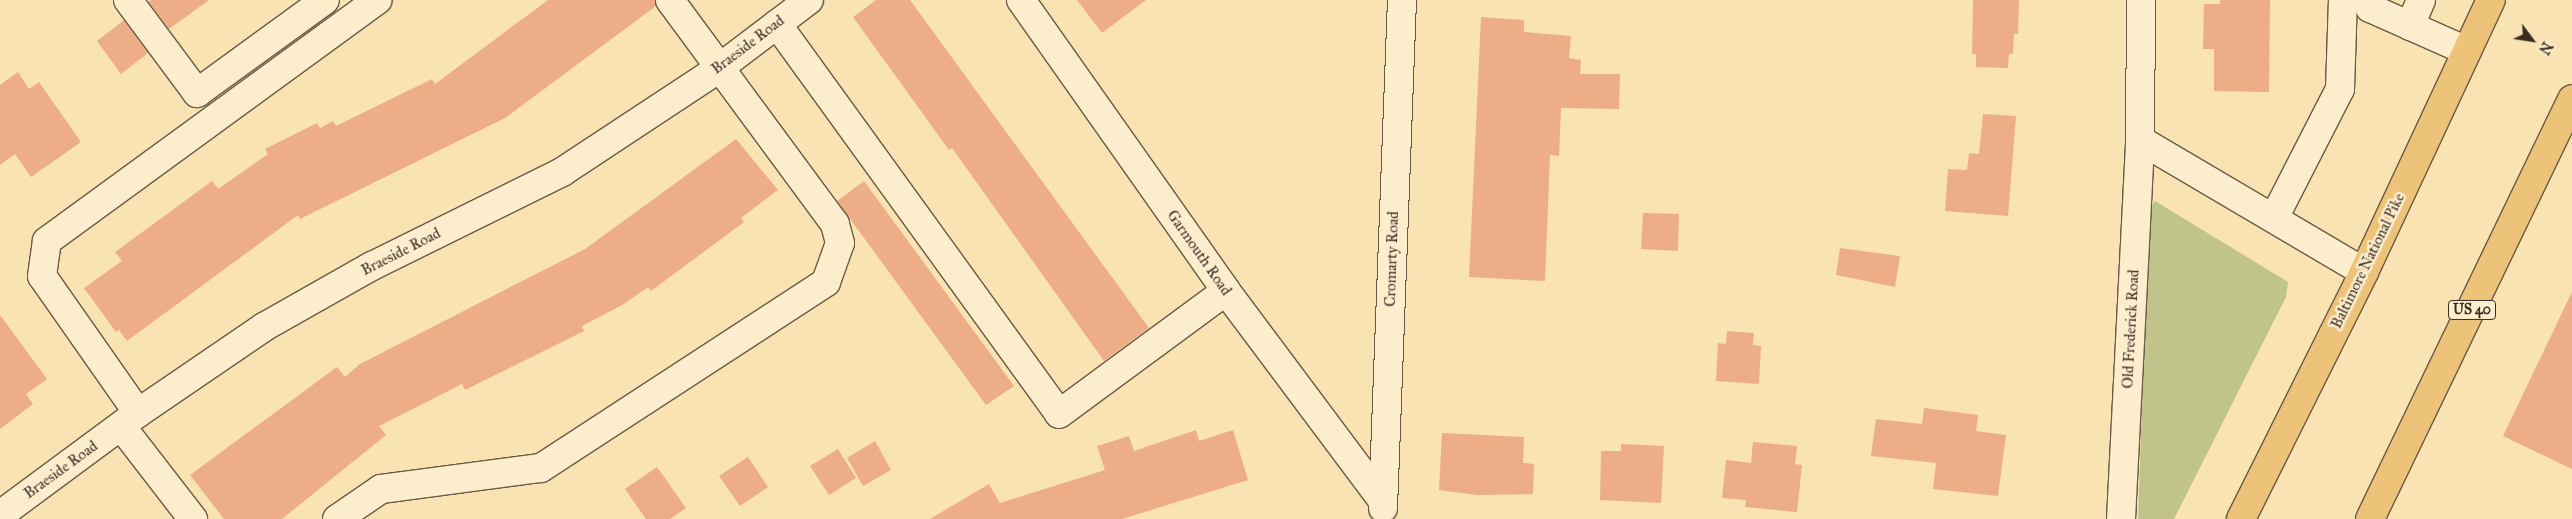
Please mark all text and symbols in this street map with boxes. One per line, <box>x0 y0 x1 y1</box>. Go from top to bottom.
street label: Braeside Road <box>708 12 788 78</box>
north arrow <box>2507 15 2557 65</box>
text: N <box>2535 39 2556 57</box>
street label: Baltimore National Pike <box>2327 190 2409 332</box>
street label: Garmouth Road <box>1163 207 1235 299</box>
street label: Cromarty Road <box>1381 211 1403 307</box>
street label: Braeside Road <box>358 224 444 280</box>
street label: Old Frederick Road <box>2119 269 2143 389</box>
road number: US 40 <box>2447 298 2497 322</box>
street label: Braeside Road <box>21 437 101 503</box>

